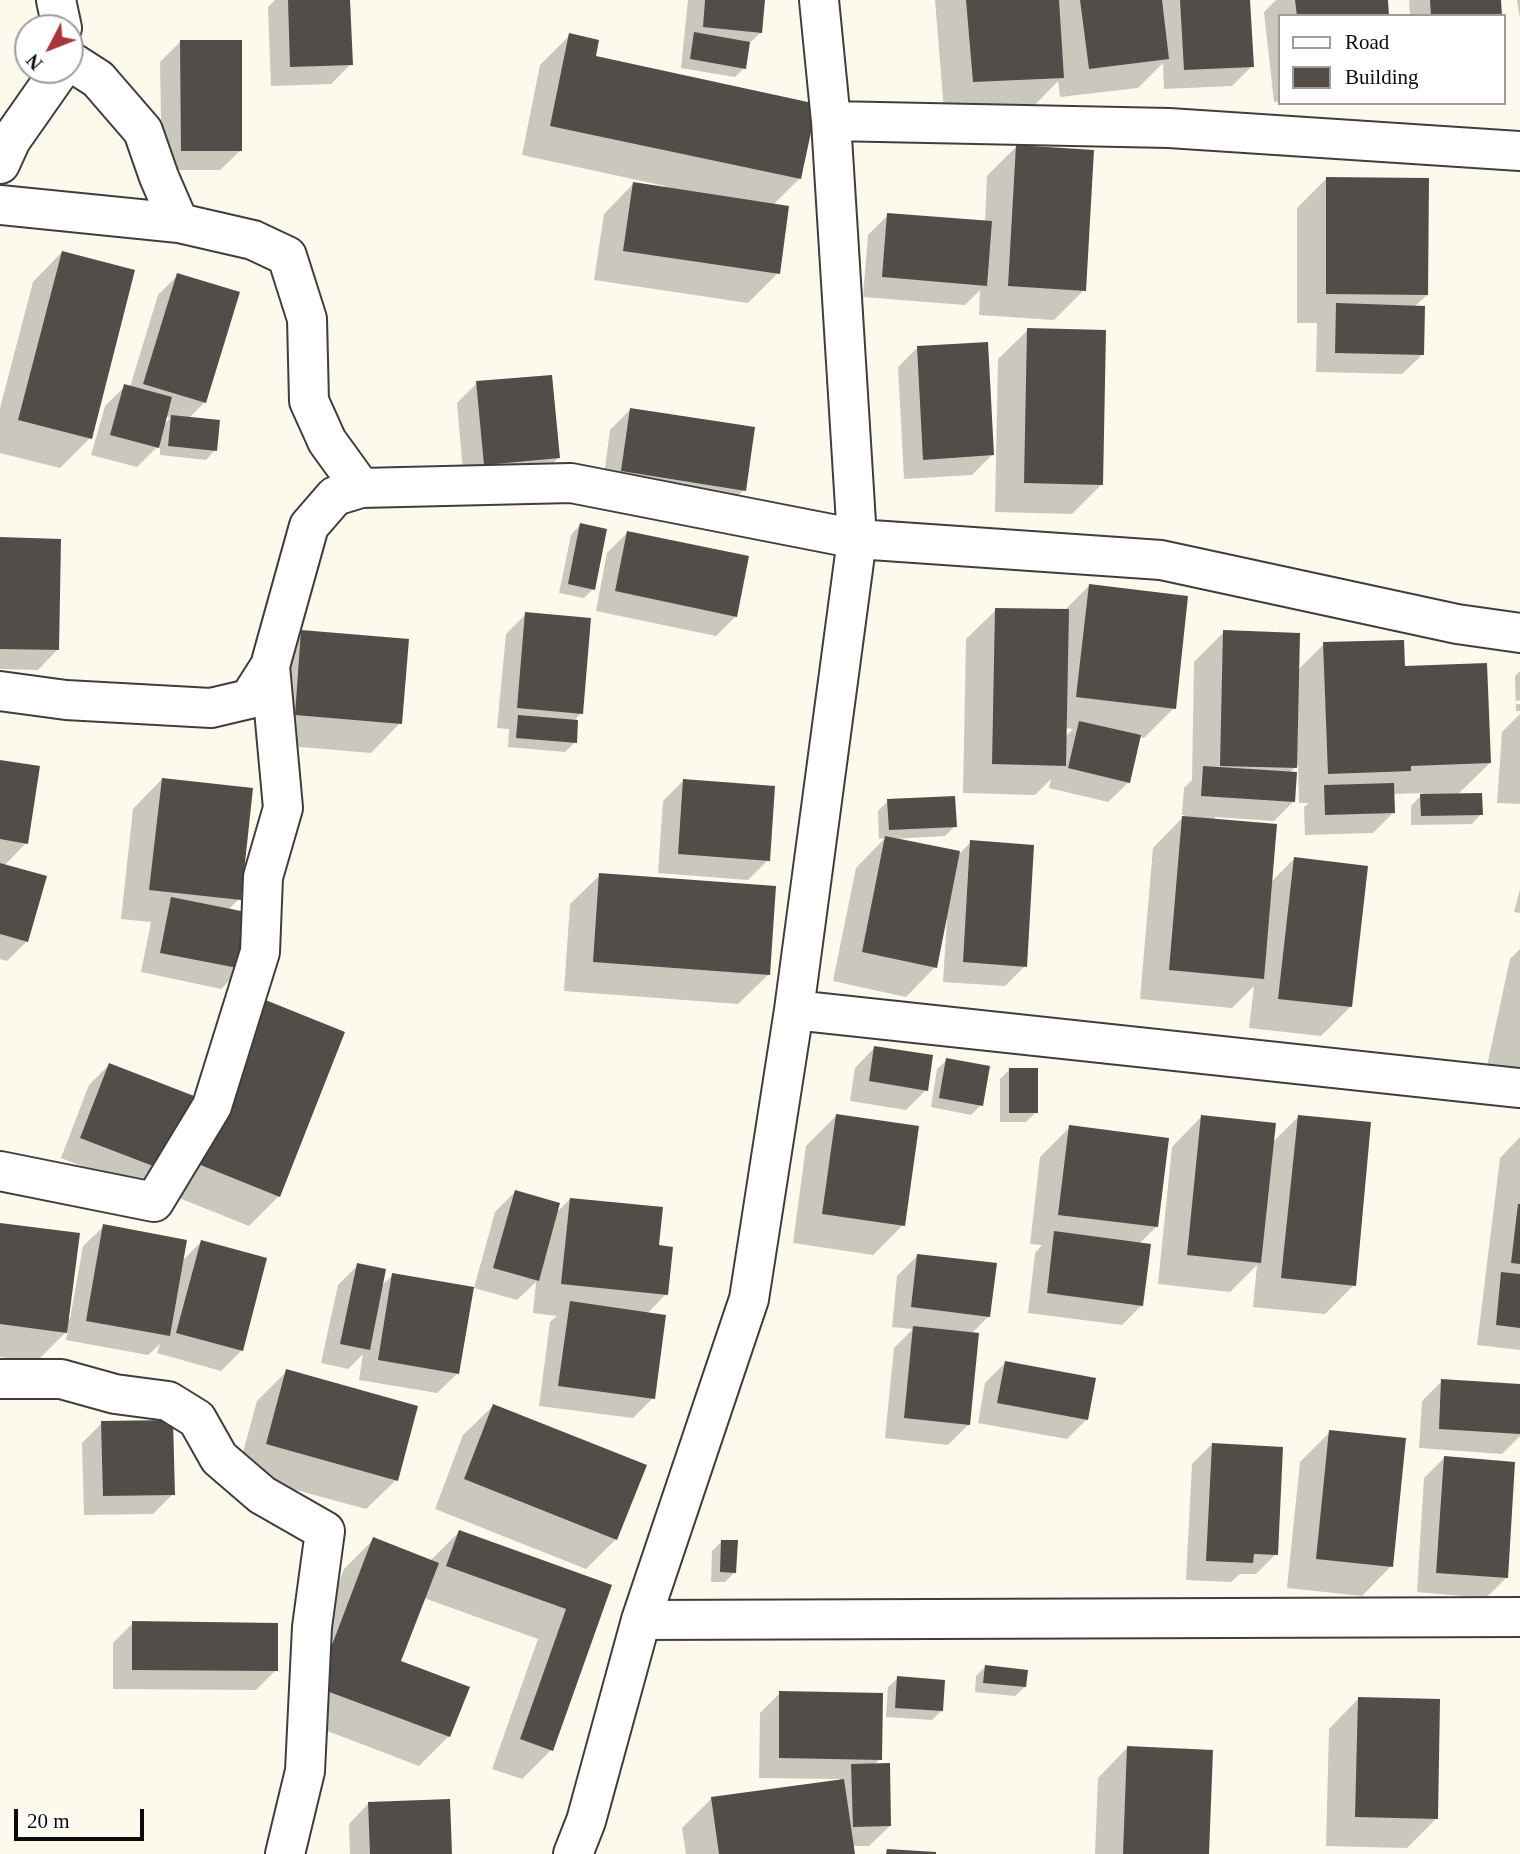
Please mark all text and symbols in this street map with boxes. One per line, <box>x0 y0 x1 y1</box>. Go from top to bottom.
north arrow <box>14 14 84 84</box>
legend <box>1278 14 1506 105</box>
text: Road <box>1345 30 1389 54</box>
text: N <box>22 50 47 74</box>
text: Building <box>1345 65 1419 89</box>
scale bar <box>18 1794 147 1838</box>
text: 20 m <box>27 1809 70 1833</box>

